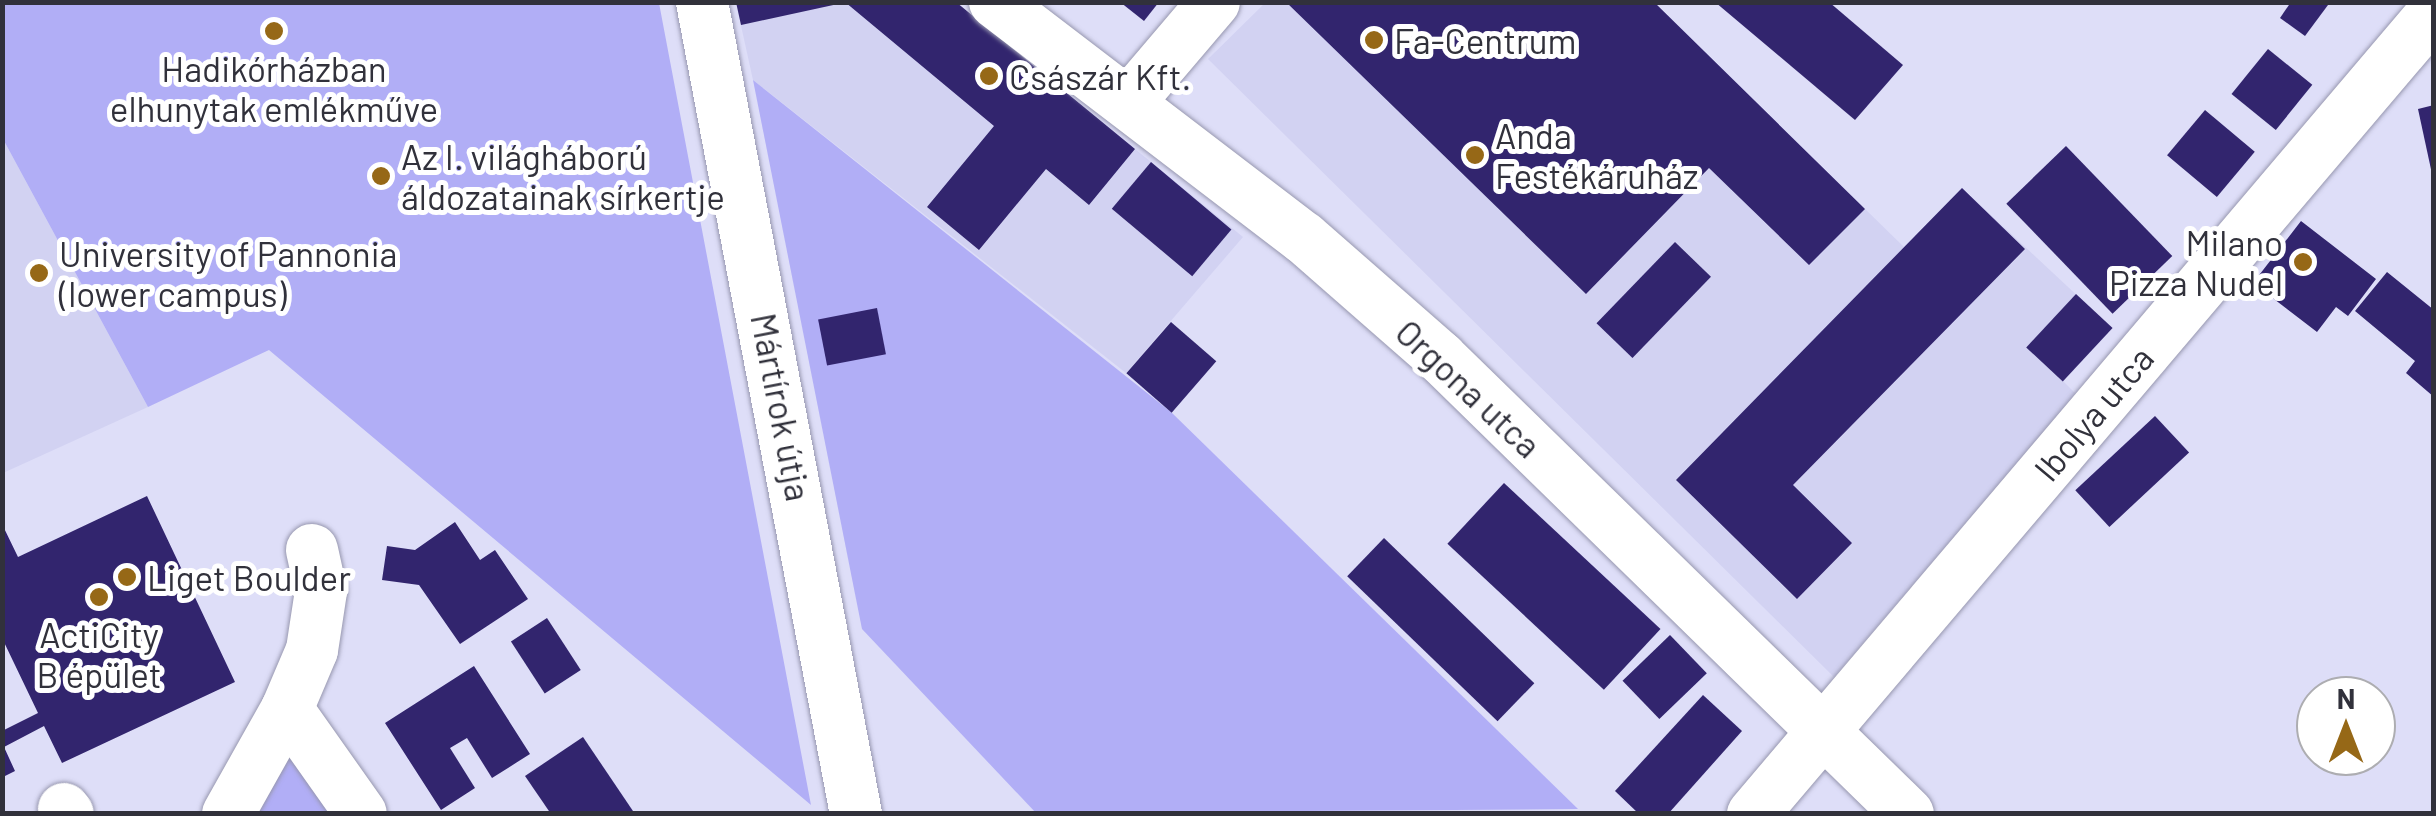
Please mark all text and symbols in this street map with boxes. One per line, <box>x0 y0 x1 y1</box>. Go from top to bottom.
place label: Fa-Centrum <box>1394 19 1576 61</box>
marker: Hadikórházban elhunytak emlékműve <box>263 20 285 42</box>
marker: Fa-Centrum <box>1363 29 1385 51</box>
place label: Hadikórházban elhunytak emlékműve <box>110 47 438 129</box>
place label: Császár Kft. <box>1009 55 1191 97</box>
marker: Császár Kft. <box>978 65 1000 87</box>
place label: Anda Festékáruház <box>1495 114 1698 196</box>
place label: Az I. világháború áldozatainak sírkertje <box>401 135 725 217</box>
marker: Anda Festékáruház <box>1464 144 1486 166</box>
marker: Az I. világháború áldozatainak sírkertje <box>370 165 392 187</box>
place label: Milano Pizza Nudel <box>2109 221 2283 303</box>
place label: University of Pannonia (lower campus) <box>59 232 397 314</box>
marker: Milano Pizza Nudel <box>2292 251 2314 273</box>
marker: University of Pannonia (lower campus) <box>28 262 50 284</box>
street label: Mártírok útja <box>743 309 821 505</box>
street label: Orgona utca <box>1388 310 1550 466</box>
street label: Ibolya utca <box>2025 337 2161 489</box>
place label: Liget Boulder <box>147 556 351 598</box>
marker: Liget Boulder <box>116 566 138 588</box>
marker: ActiCity B épület <box>88 586 110 608</box>
place label: ActiCity B épület <box>37 613 161 695</box>
north arrow <box>2296 676 2396 776</box>
text: N <box>2337 681 2355 715</box>

